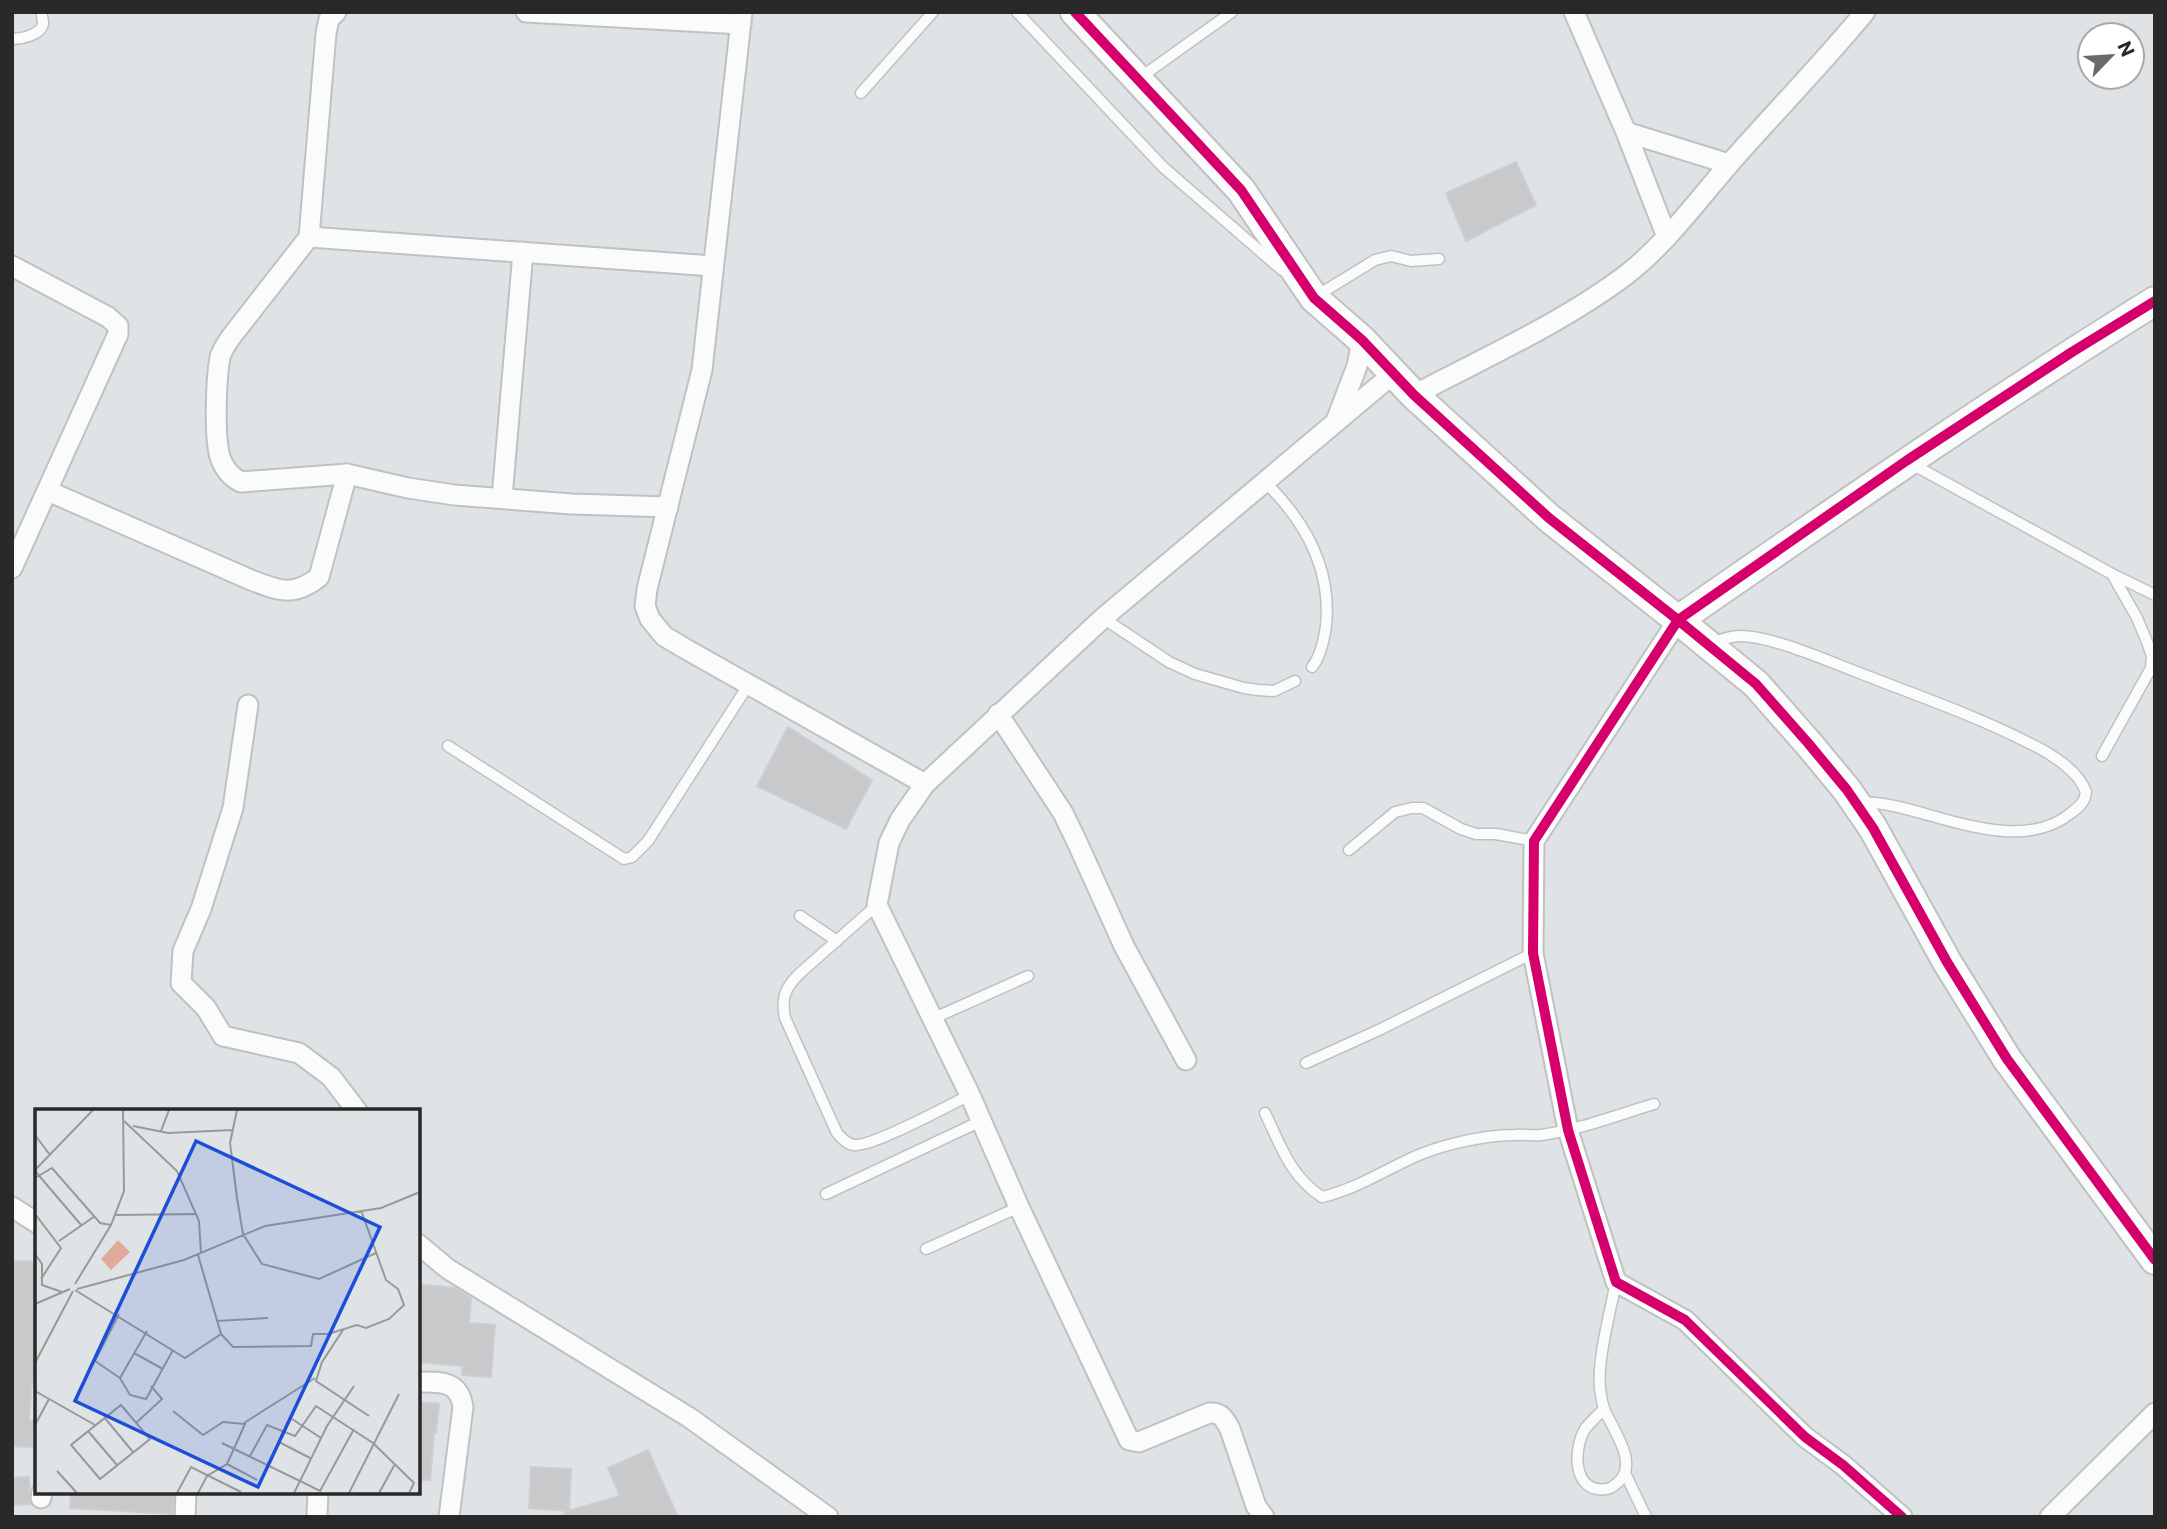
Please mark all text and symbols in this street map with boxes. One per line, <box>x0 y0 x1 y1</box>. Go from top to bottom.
north arrow <box>2076 21 2146 91</box>
text: N <box>2113 37 2140 60</box>
inset map <box>35 1109 420 1494</box>

